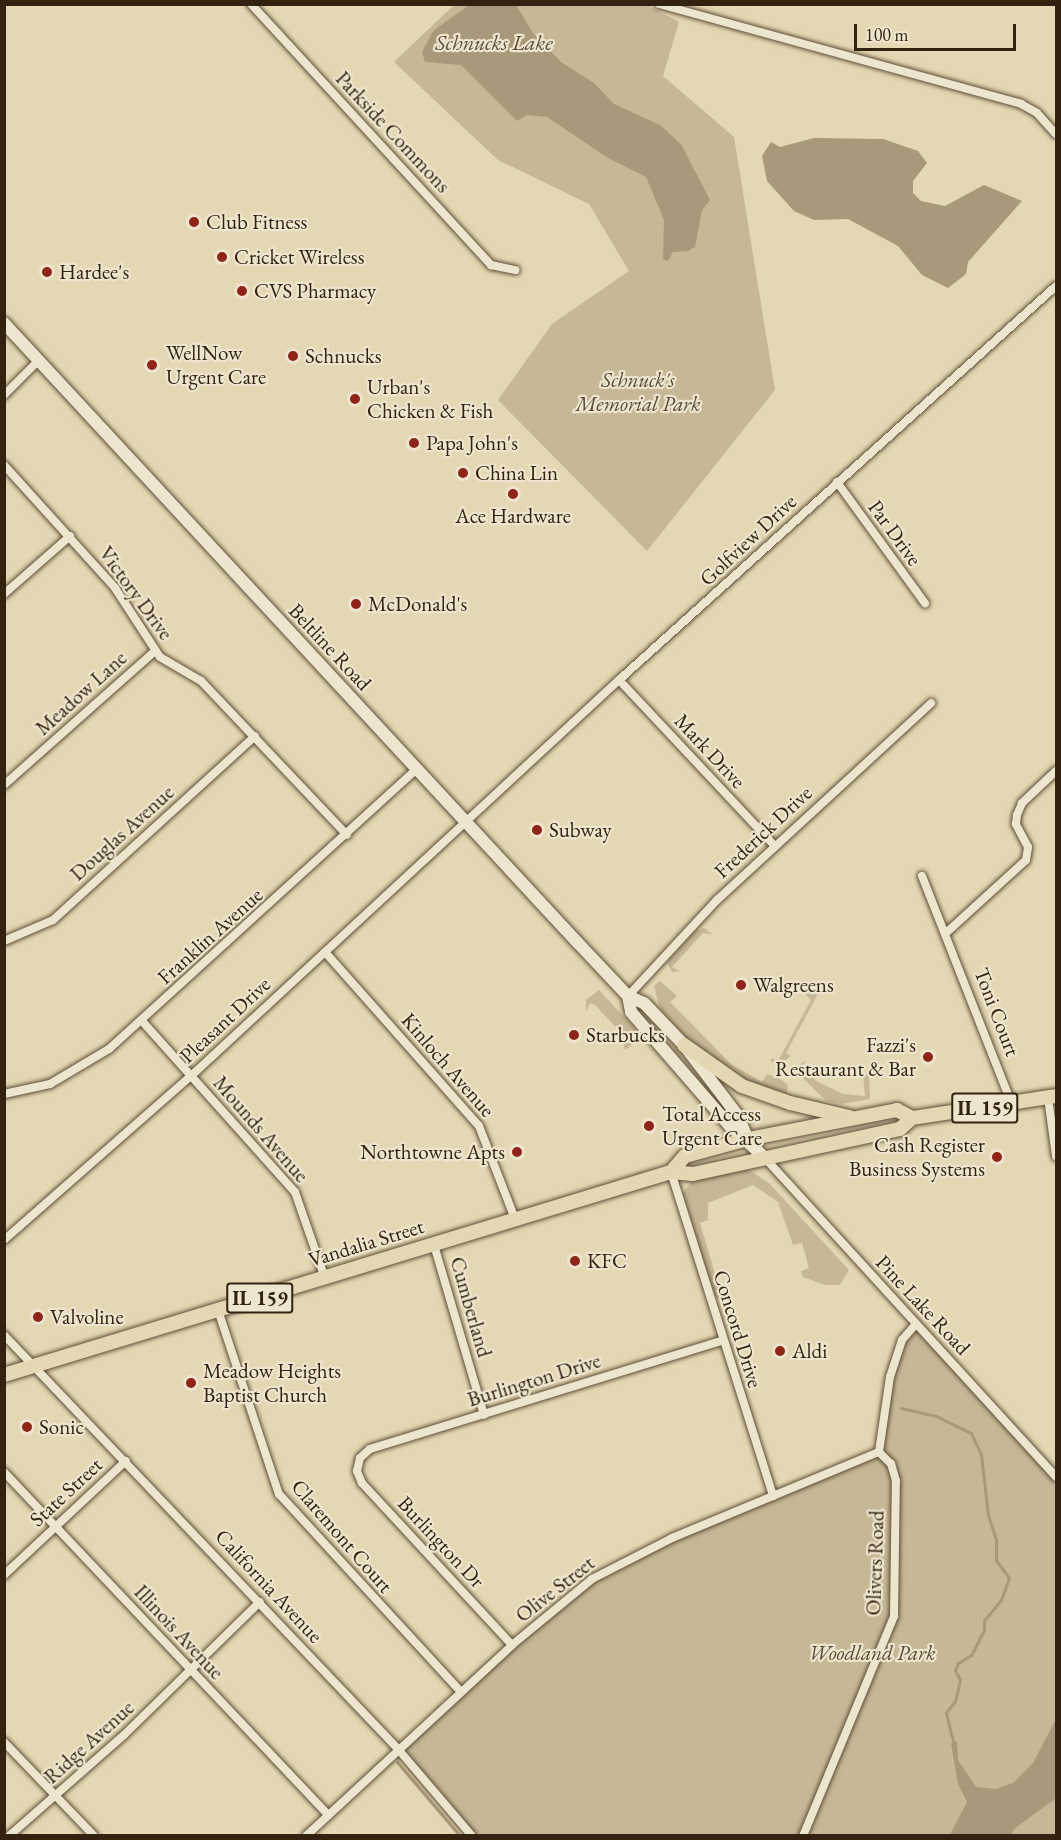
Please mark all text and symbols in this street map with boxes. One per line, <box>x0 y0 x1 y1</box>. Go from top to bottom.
scale bar <box>857 12 1019 50</box>
text: 100 m <box>865 23 909 46</box>
water label: Schnucks Lake <box>435 30 553 56</box>
street label: Parkside Commons <box>330 66 456 198</box>
place label: Club Fitness <box>206 209 307 235</box>
marker: Club Fitness <box>187 215 201 229</box>
place label: Cricket Wireless <box>234 244 364 270</box>
marker: Cricket Wireless <box>215 250 229 264</box>
place label: Hardee's <box>59 259 129 285</box>
marker: Hardee's <box>40 265 54 279</box>
place label: CVS Pharmacy <box>254 278 376 304</box>
marker: CVS Pharmacy <box>235 284 249 298</box>
place label: WellNow Urgent Care <box>166 340 266 390</box>
place label: Schnucks <box>305 343 381 369</box>
marker: Schnucks <box>286 349 300 363</box>
marker: WellNow Urgent Care <box>143 356 161 374</box>
park label: Schnuck's Memorial Park <box>575 367 701 417</box>
place label: Urban's Chicken & Fish <box>367 374 493 424</box>
marker: Urban's Chicken & Fish <box>348 392 362 406</box>
place label: Papa John's <box>426 430 518 456</box>
marker: Papa John's <box>407 436 421 450</box>
place label: China Lin <box>475 460 558 486</box>
marker: China Lin <box>456 466 470 480</box>
marker: Ace Hardware <box>506 487 520 501</box>
street label: Golfview Drive <box>694 489 802 591</box>
street label: Par Drive <box>863 495 927 571</box>
place label: Ace Hardware <box>455 503 571 529</box>
street label: Victory Drive <box>94 541 178 645</box>
place label: McDonald's <box>368 591 467 617</box>
marker: McDonald's <box>349 597 363 611</box>
street label: Beltline Road <box>283 598 377 696</box>
street label: Meadow Lane <box>30 645 132 741</box>
street label: Mark Drive <box>669 708 751 794</box>
street label: Douglas Avenue <box>65 780 179 886</box>
street label: Frederick Drive <box>709 780 817 884</box>
place label: Subway <box>549 817 612 843</box>
marker: Subway <box>530 823 544 837</box>
street label: Franklin Avenue <box>152 882 268 990</box>
street label: Toni Court <box>969 964 1025 1060</box>
street label: Pleasant Drive <box>174 972 276 1068</box>
place label: Walgreens <box>753 972 834 998</box>
marker: Walgreens <box>734 978 748 992</box>
street label: Kinloch Avenue <box>396 1008 500 1122</box>
place label: Starbucks <box>586 1022 665 1048</box>
marker: Starbucks <box>567 1028 581 1042</box>
place label: Fazzi's Restaurant & Bar <box>775 1032 916 1082</box>
marker: Fazzi's Restaurant & Bar <box>921 1050 935 1064</box>
street label: Mounds Avenue <box>208 1071 314 1187</box>
road number: IL 159 <box>950 1091 1020 1125</box>
place label: Total Access Urgent Care <box>662 1101 762 1151</box>
marker: Total Access Urgent Care <box>640 1117 658 1135</box>
place label: Cash Register Business Systems <box>849 1132 985 1182</box>
place label: Northtowne Apts <box>360 1139 505 1165</box>
marker: Northtowne Apts <box>510 1145 524 1159</box>
marker: Cash Register Business Systems <box>990 1150 1004 1164</box>
street label: Vandalia Street <box>305 1213 427 1273</box>
place label: KFC <box>587 1248 627 1274</box>
street label: Pine Lake Road <box>870 1250 976 1360</box>
street label: Cumberland <box>445 1254 497 1360</box>
marker: KFC <box>568 1254 582 1268</box>
street label: Concord Drive <box>708 1267 768 1391</box>
road number: IL 159 <box>226 1281 294 1315</box>
place label: Valvoline <box>50 1304 124 1330</box>
marker: Valvoline <box>31 1310 45 1324</box>
place label: Aldi <box>792 1338 827 1364</box>
marker: Aldi <box>773 1344 787 1358</box>
street label: Burlington Drive <box>464 1348 604 1412</box>
place label: Meadow Heights Baptist Church <box>203 1358 341 1408</box>
marker: Meadow Heights Baptist Church <box>184 1376 198 1390</box>
place label: Sonic <box>39 1414 84 1440</box>
marker: Sonic <box>20 1420 34 1434</box>
street label: State Street <box>25 1452 107 1532</box>
street label: Claremont Court <box>286 1474 398 1598</box>
street label: Burlington Dr <box>392 1491 490 1593</box>
street label: Olivers Road <box>861 1510 889 1616</box>
street label: California Avenue <box>210 1524 328 1648</box>
street label: Olive Street <box>510 1550 600 1628</box>
street label: Illinois Avenue <box>129 1579 229 1685</box>
park label: Woodland Park <box>809 1640 935 1666</box>
street label: Ridge Avenue <box>39 1695 139 1789</box>

